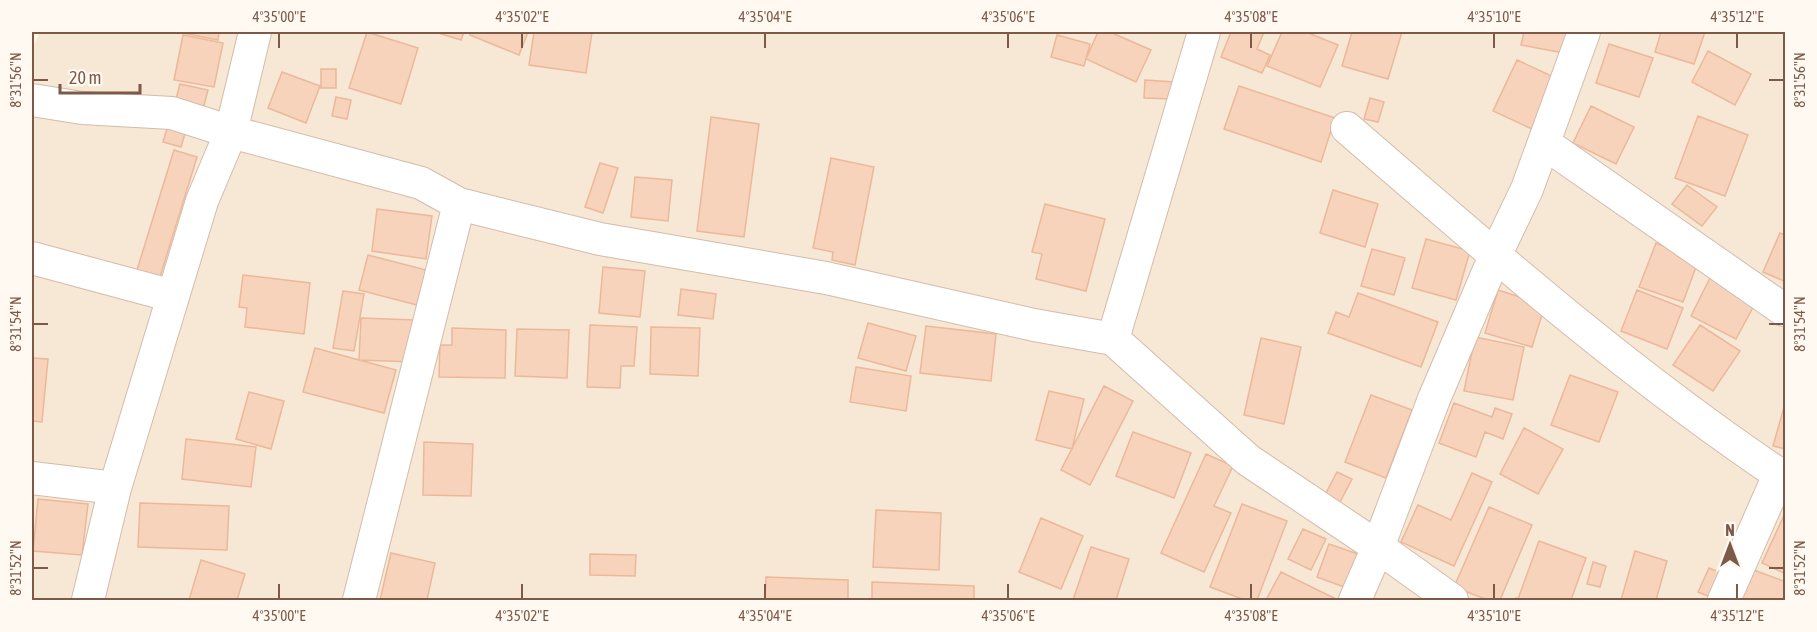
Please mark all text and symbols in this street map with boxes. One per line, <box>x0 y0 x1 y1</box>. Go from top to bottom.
text: 4°35'00"E <box>252 8 306 25</box>
text: 4°35'02"E <box>495 8 549 25</box>
text: 4°35'04"E <box>738 8 792 25</box>
text: 4°35'06"E <box>981 8 1035 25</box>
text: 4°35'08"E <box>1224 8 1278 25</box>
text: 4°35'10"E <box>1467 8 1521 25</box>
text: 4°35'12"E <box>1710 8 1764 25</box>
text: 8°31'56"N <box>7 52 24 108</box>
text: 8°31'56"N <box>1791 52 1808 108</box>
scale bar <box>60 57 140 95</box>
text: 20 m <box>69 67 101 88</box>
text: 8°31'54"N <box>7 296 24 352</box>
text: 8°31'54"N <box>1791 296 1808 352</box>
north arrow <box>1700 515 1760 575</box>
text: N <box>1725 521 1735 539</box>
text: 8°31'52"N <box>7 540 24 596</box>
text: 8°31'52"N <box>1791 540 1808 596</box>
text: 4°35'00"E <box>252 607 306 624</box>
text: 4°35'02"E <box>495 607 549 624</box>
text: 4°35'04"E <box>738 607 792 624</box>
text: 4°35'06"E <box>981 607 1035 624</box>
text: 4°35'08"E <box>1224 607 1278 624</box>
text: 4°35'10"E <box>1467 607 1521 624</box>
text: 4°35'12"E <box>1710 607 1764 624</box>

